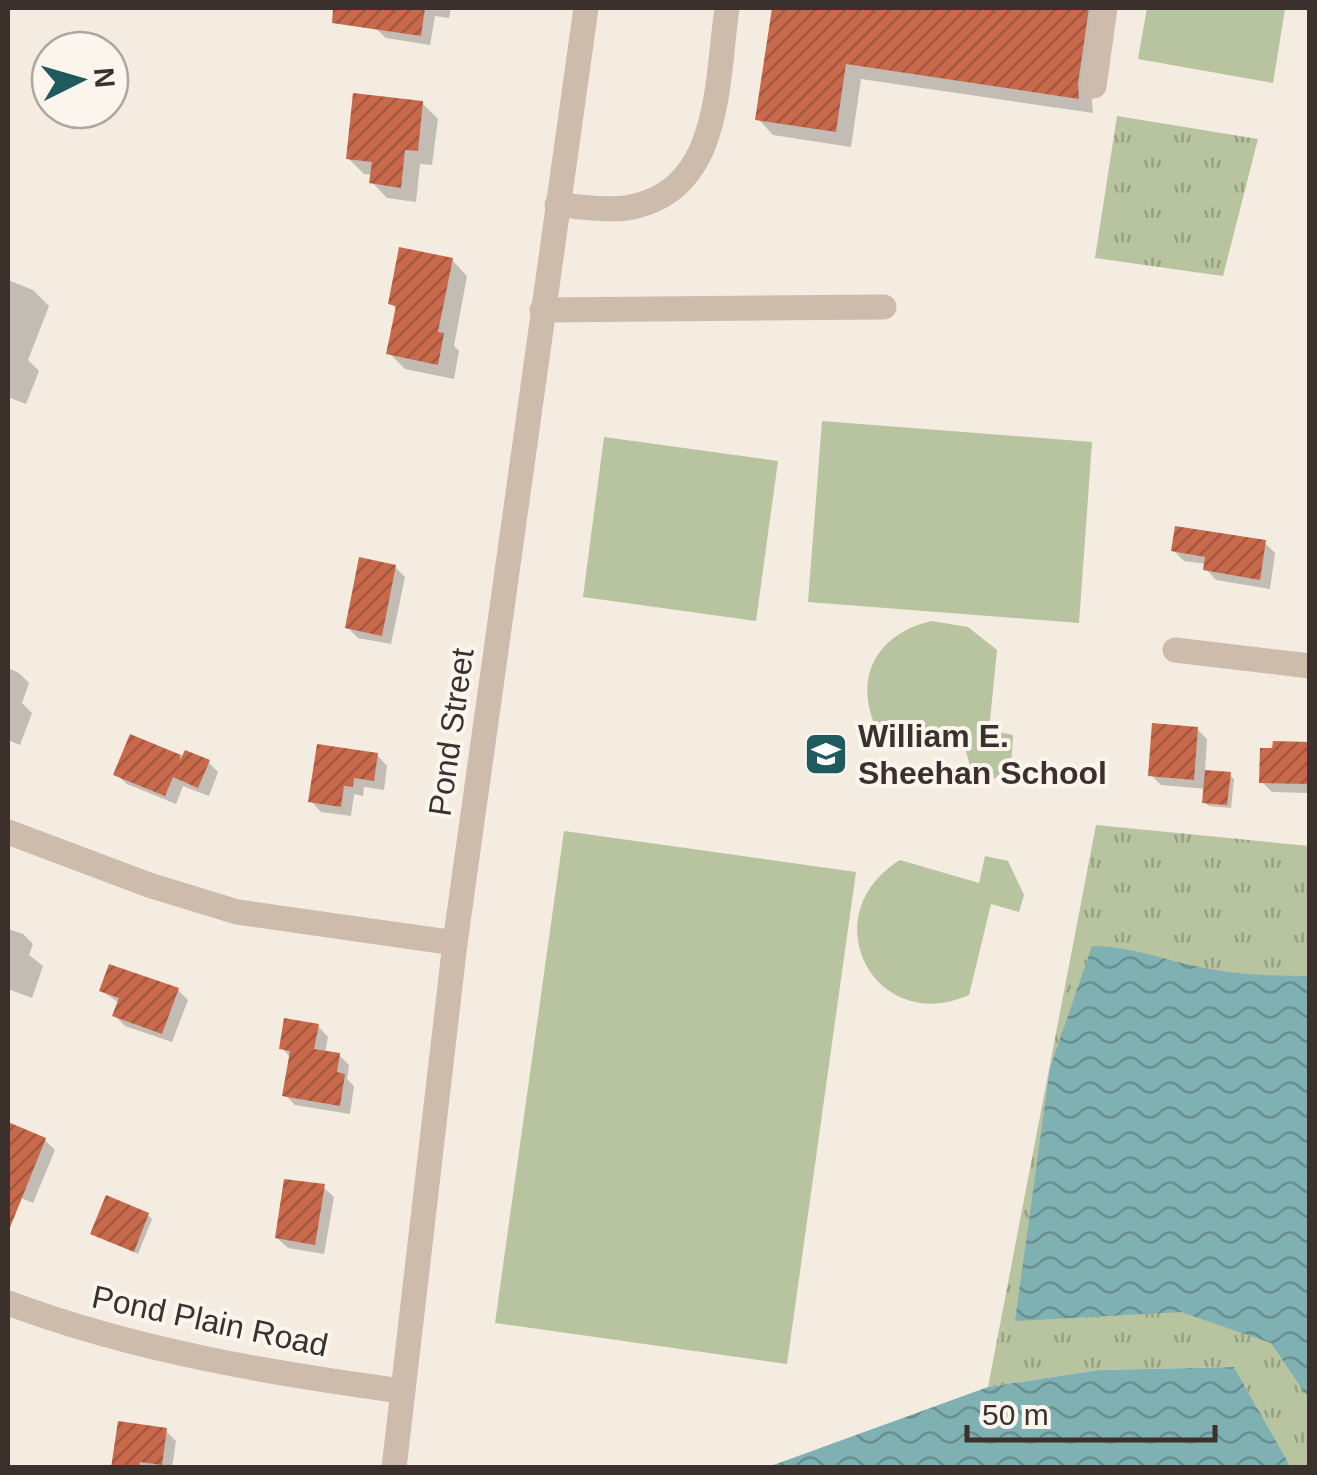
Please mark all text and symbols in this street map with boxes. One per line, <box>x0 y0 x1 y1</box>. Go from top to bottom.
north arrow <box>30 30 130 130</box>
text: N <box>88 66 121 89</box>
street label: Pond Street <box>421 646 481 818</box>
place label: William E. Sheehan School <box>858 718 1107 791</box>
school or university icon: William E. Sheehan School <box>803 731 849 777</box>
street label: Pond Plain Road <box>89 1278 331 1364</box>
scale bar <box>967 1380 1214 1442</box>
text: 50 m <box>982 1398 1049 1431</box>

